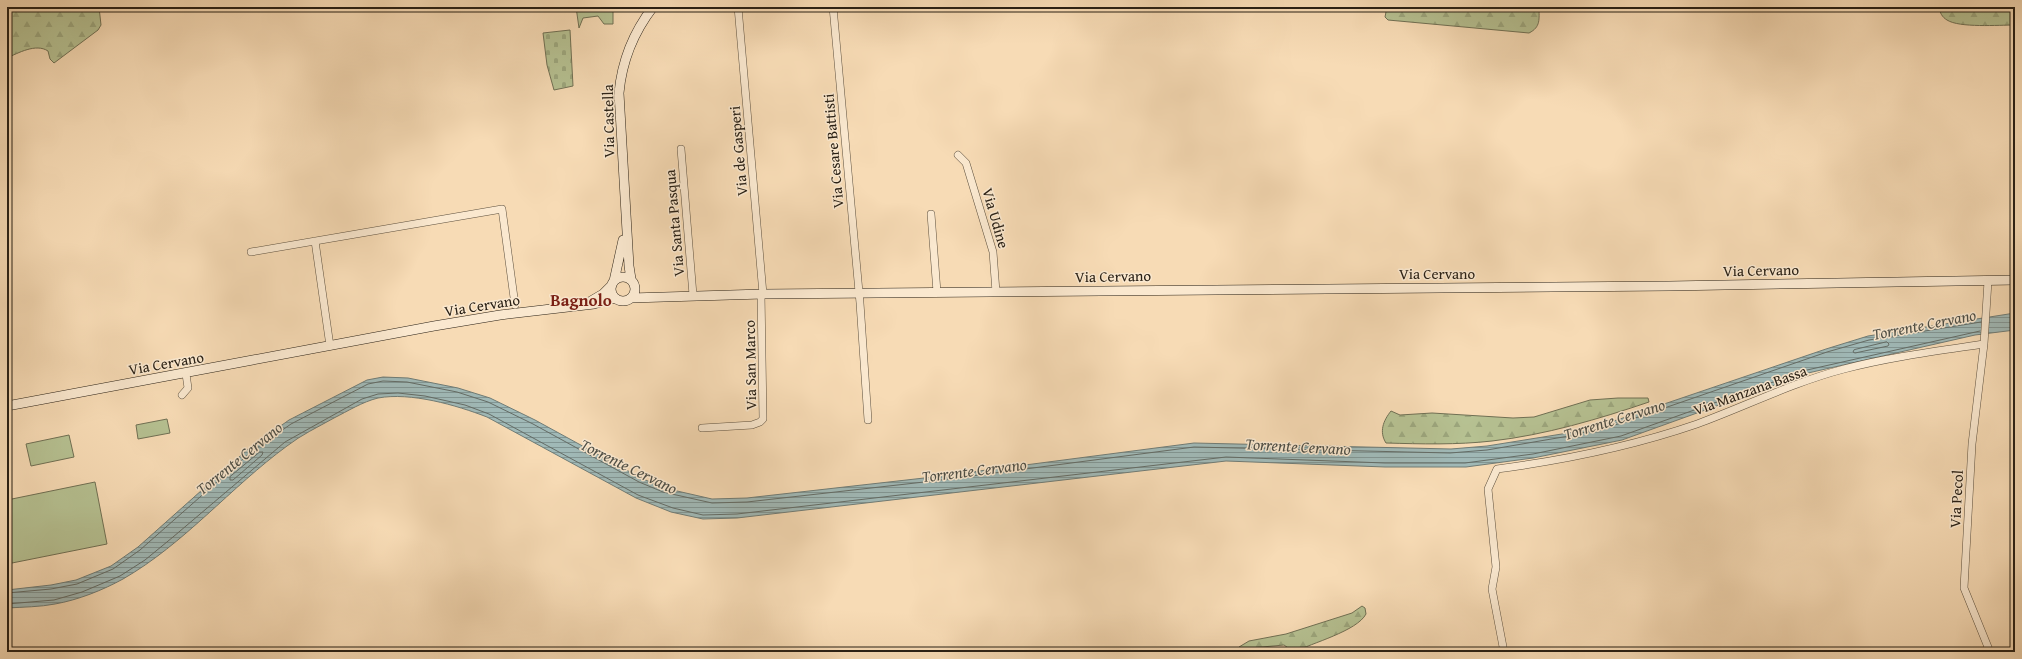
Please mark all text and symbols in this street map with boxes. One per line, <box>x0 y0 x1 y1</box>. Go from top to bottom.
street label: Via Castella <box>597 84 619 158</box>
street label: Via Cesare Battisti <box>818 93 848 209</box>
street label: Via de Gasperi <box>724 105 752 197</box>
street label: Via Santa Pasqua <box>659 169 689 277</box>
street label: Via Udine <box>977 185 1015 251</box>
street label: Via Cervano <box>1723 259 1800 281</box>
street label: Via Cervano <box>1399 263 1475 284</box>
street label: Via Cervano <box>1075 265 1152 287</box>
district label: Bagnolo <box>550 287 612 312</box>
street label: Via Cervano <box>443 289 522 321</box>
water label: Torrente Cervano <box>1870 302 1978 346</box>
street label: Via San Marco <box>739 319 761 410</box>
street label: Via Cervano <box>127 346 206 380</box>
street label: Via Manzana Bassa <box>1690 360 1810 420</box>
water label: Torrente Cervano <box>1560 392 1668 446</box>
water label: Torrente Cervano <box>191 415 288 500</box>
water label: Torrente Cervano <box>1245 431 1351 461</box>
water label: Torrente Cervano <box>576 432 682 500</box>
water label: Torrente Cervano <box>920 452 1028 488</box>
street label: Via Pecol <box>1944 469 1968 529</box>

